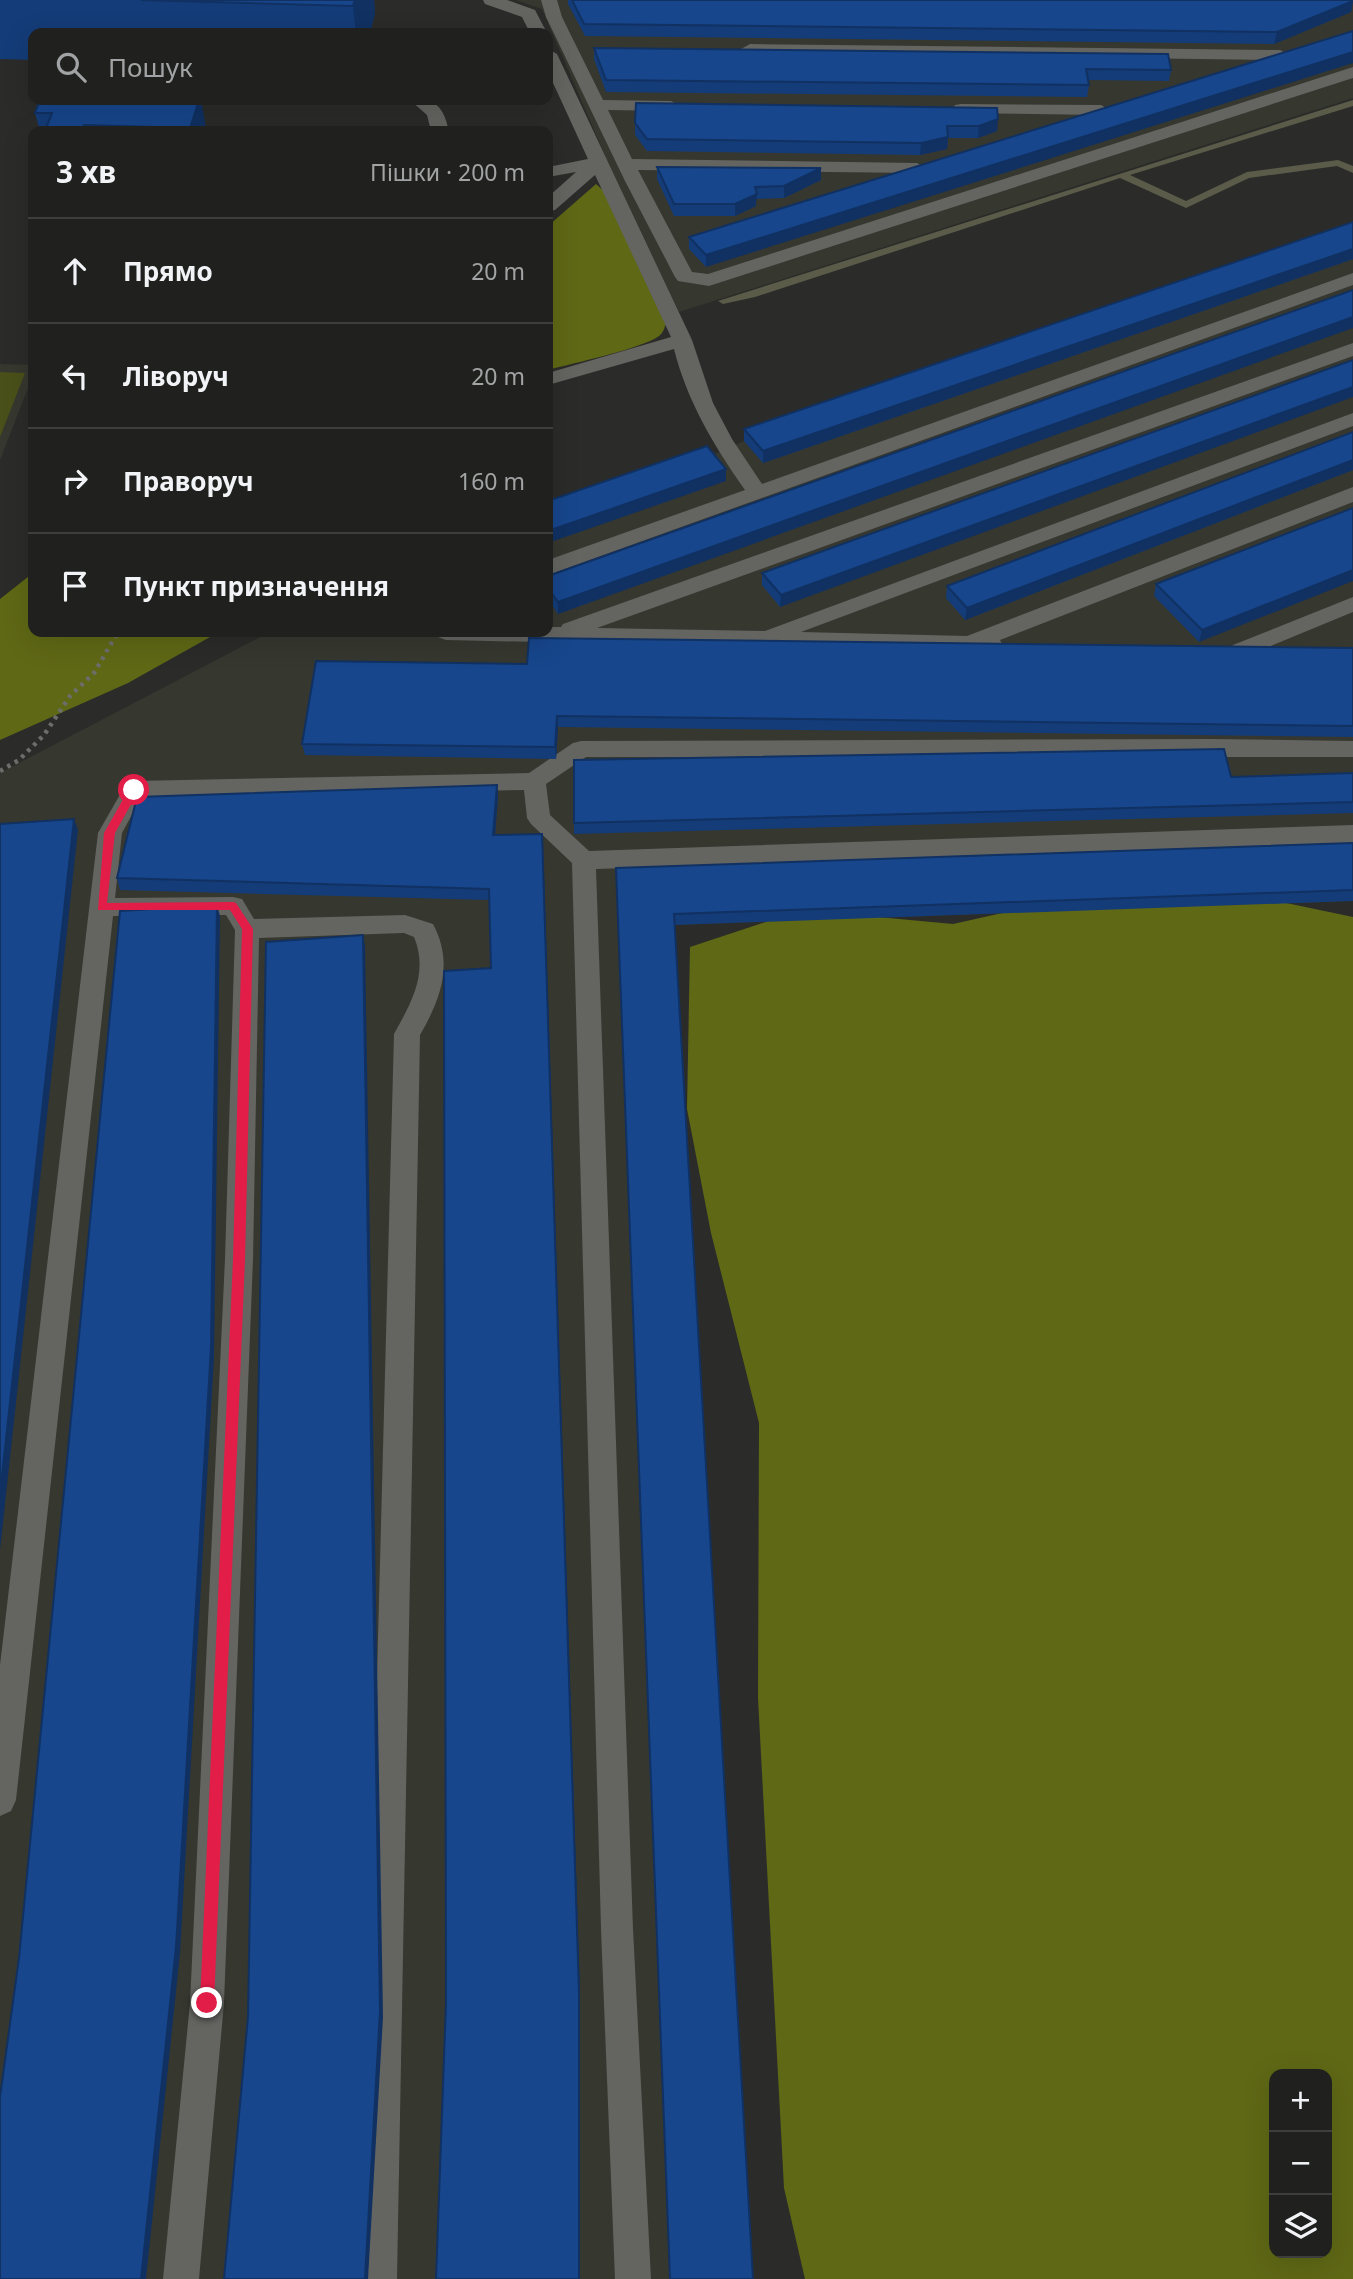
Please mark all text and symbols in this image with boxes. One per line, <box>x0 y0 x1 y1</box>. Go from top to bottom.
search box <box>28 28 553 105</box>
icon: search <box>52 48 90 86</box>
text: Пошук <box>108 49 193 85</box>
text: 3 хв <box>56 151 116 192</box>
text: Пішки · 200 m <box>370 156 525 188</box>
icon: ahead <box>56 252 94 290</box>
text: Прямо <box>123 253 213 289</box>
text: 20 m <box>471 255 525 287</box>
icon: left <box>56 357 94 395</box>
text: Ліворуч <box>123 358 229 394</box>
text: 20 m <box>471 360 525 392</box>
icon: right <box>56 462 94 500</box>
text: Праворуч <box>123 463 254 499</box>
text: 160 m <box>458 465 525 497</box>
icon: arrive <box>56 567 94 605</box>
text: Пункт призначення <box>123 568 389 604</box>
route start <box>118 774 149 805</box>
route end <box>191 1987 222 2018</box>
map controls <box>1269 2069 1332 2258</box>
button: + <box>1269 2069 1332 2132</box>
button: − <box>1269 2132 1332 2195</box>
button: layers <box>1269 2195 1332 2258</box>

